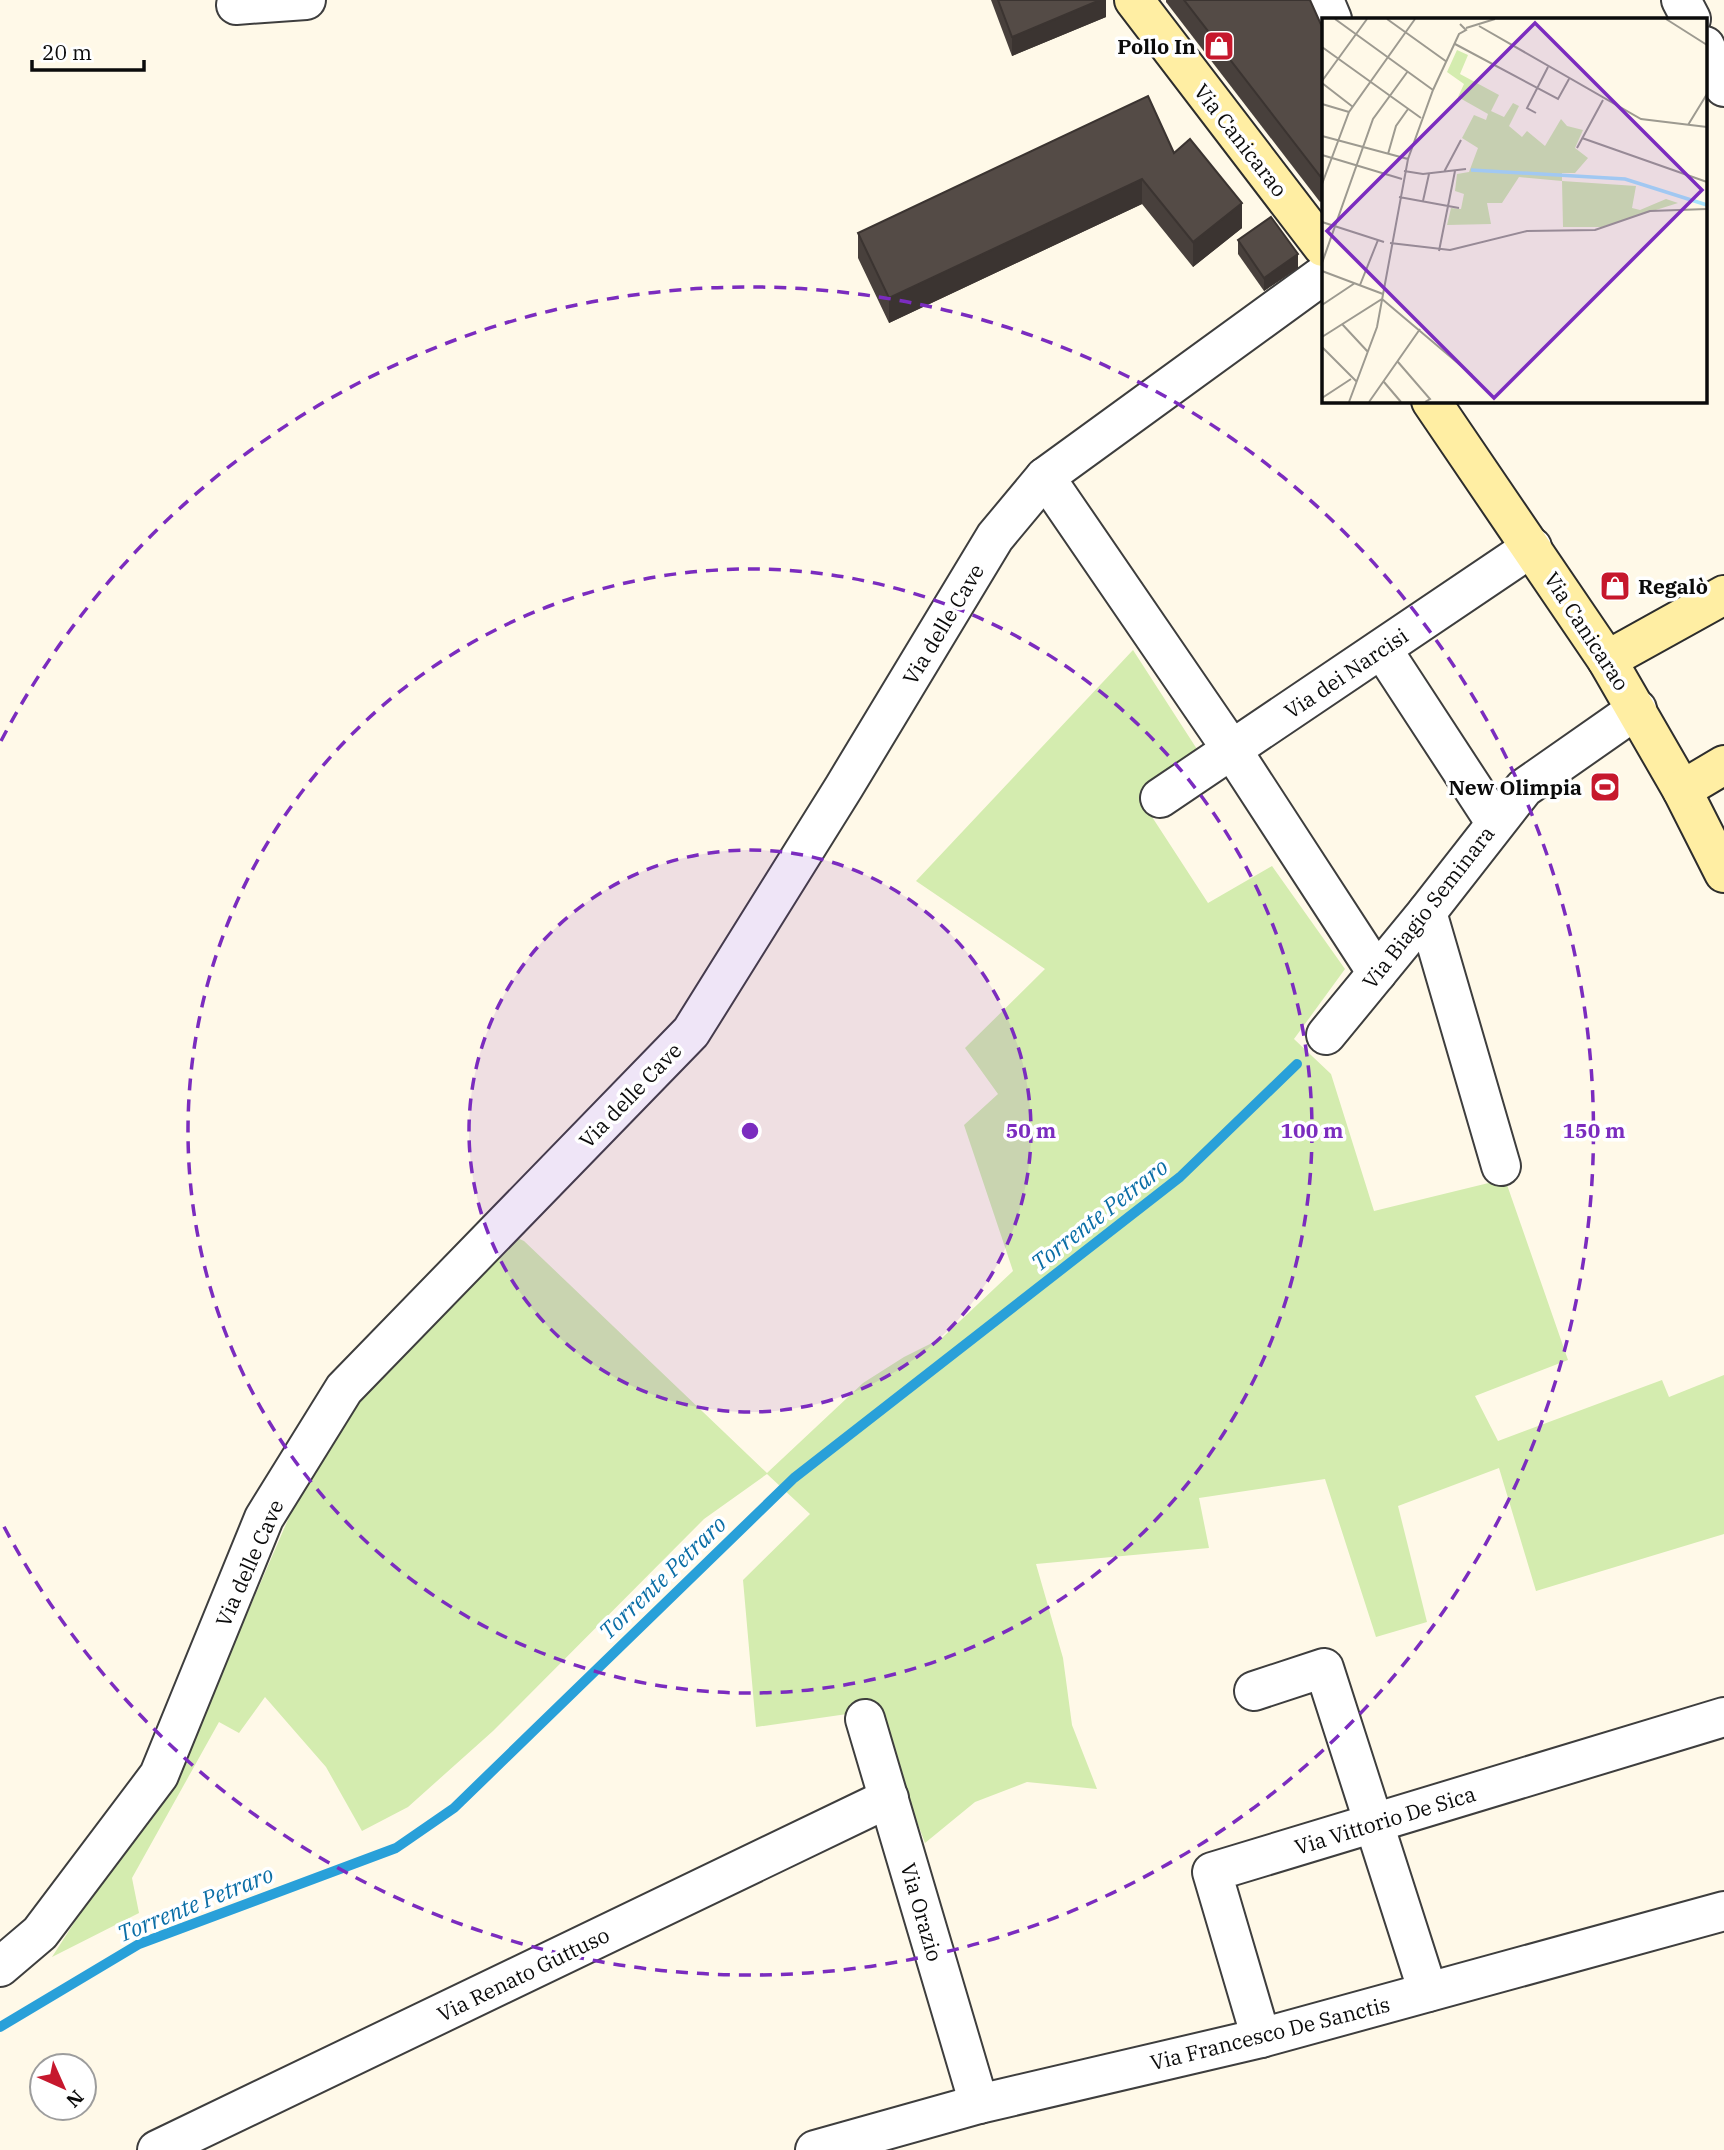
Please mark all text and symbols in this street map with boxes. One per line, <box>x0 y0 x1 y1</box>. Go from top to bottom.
inset map <box>1322 18 1706 402</box>
scale bar <box>32 28 144 72</box>
shop icon: Pollo In <box>1202 29 1236 63</box>
place label: Pollo In <box>1117 32 1196 60</box>
text: 20 m <box>42 38 92 66</box>
street label: Via Canicarao <box>1188 78 1294 202</box>
street label: Via delle Cave <box>896 558 990 690</box>
street label: Via Canicarao <box>1538 566 1636 696</box>
shop icon: Regalò <box>1598 569 1632 603</box>
place label: Regalò <box>1638 572 1708 600</box>
street label: Via dei Narcisi <box>1279 621 1413 725</box>
sports icon: New Olimpia <box>1588 770 1622 804</box>
place label: New Olimpia <box>1449 773 1582 801</box>
street label: Via Biagio Seminara <box>1356 820 1500 994</box>
street label: Via delle Cave <box>573 1036 687 1154</box>
text: 50 m <box>1006 1116 1056 1144</box>
text: 100 m <box>1280 1116 1344 1144</box>
text: 150 m <box>1562 1116 1626 1144</box>
centre of rings <box>738 1119 762 1143</box>
water label: Torrente Petraro <box>1024 1151 1174 1277</box>
street label: Via delle Cave <box>209 1495 289 1631</box>
water label: Torrente Petraro <box>592 1509 732 1645</box>
street label: Via Vittorio De Sica <box>1291 1779 1479 1861</box>
water label: Torrente Petraro <box>112 1858 278 1948</box>
street label: Via Orazio <box>895 1859 949 1965</box>
street label: Via Renato Guttuso <box>432 1920 614 2028</box>
street label: Via Francesco De Sanctis <box>1147 1990 1393 2076</box>
north arrow <box>28 2052 98 2122</box>
text: N <box>61 2085 89 2113</box>

